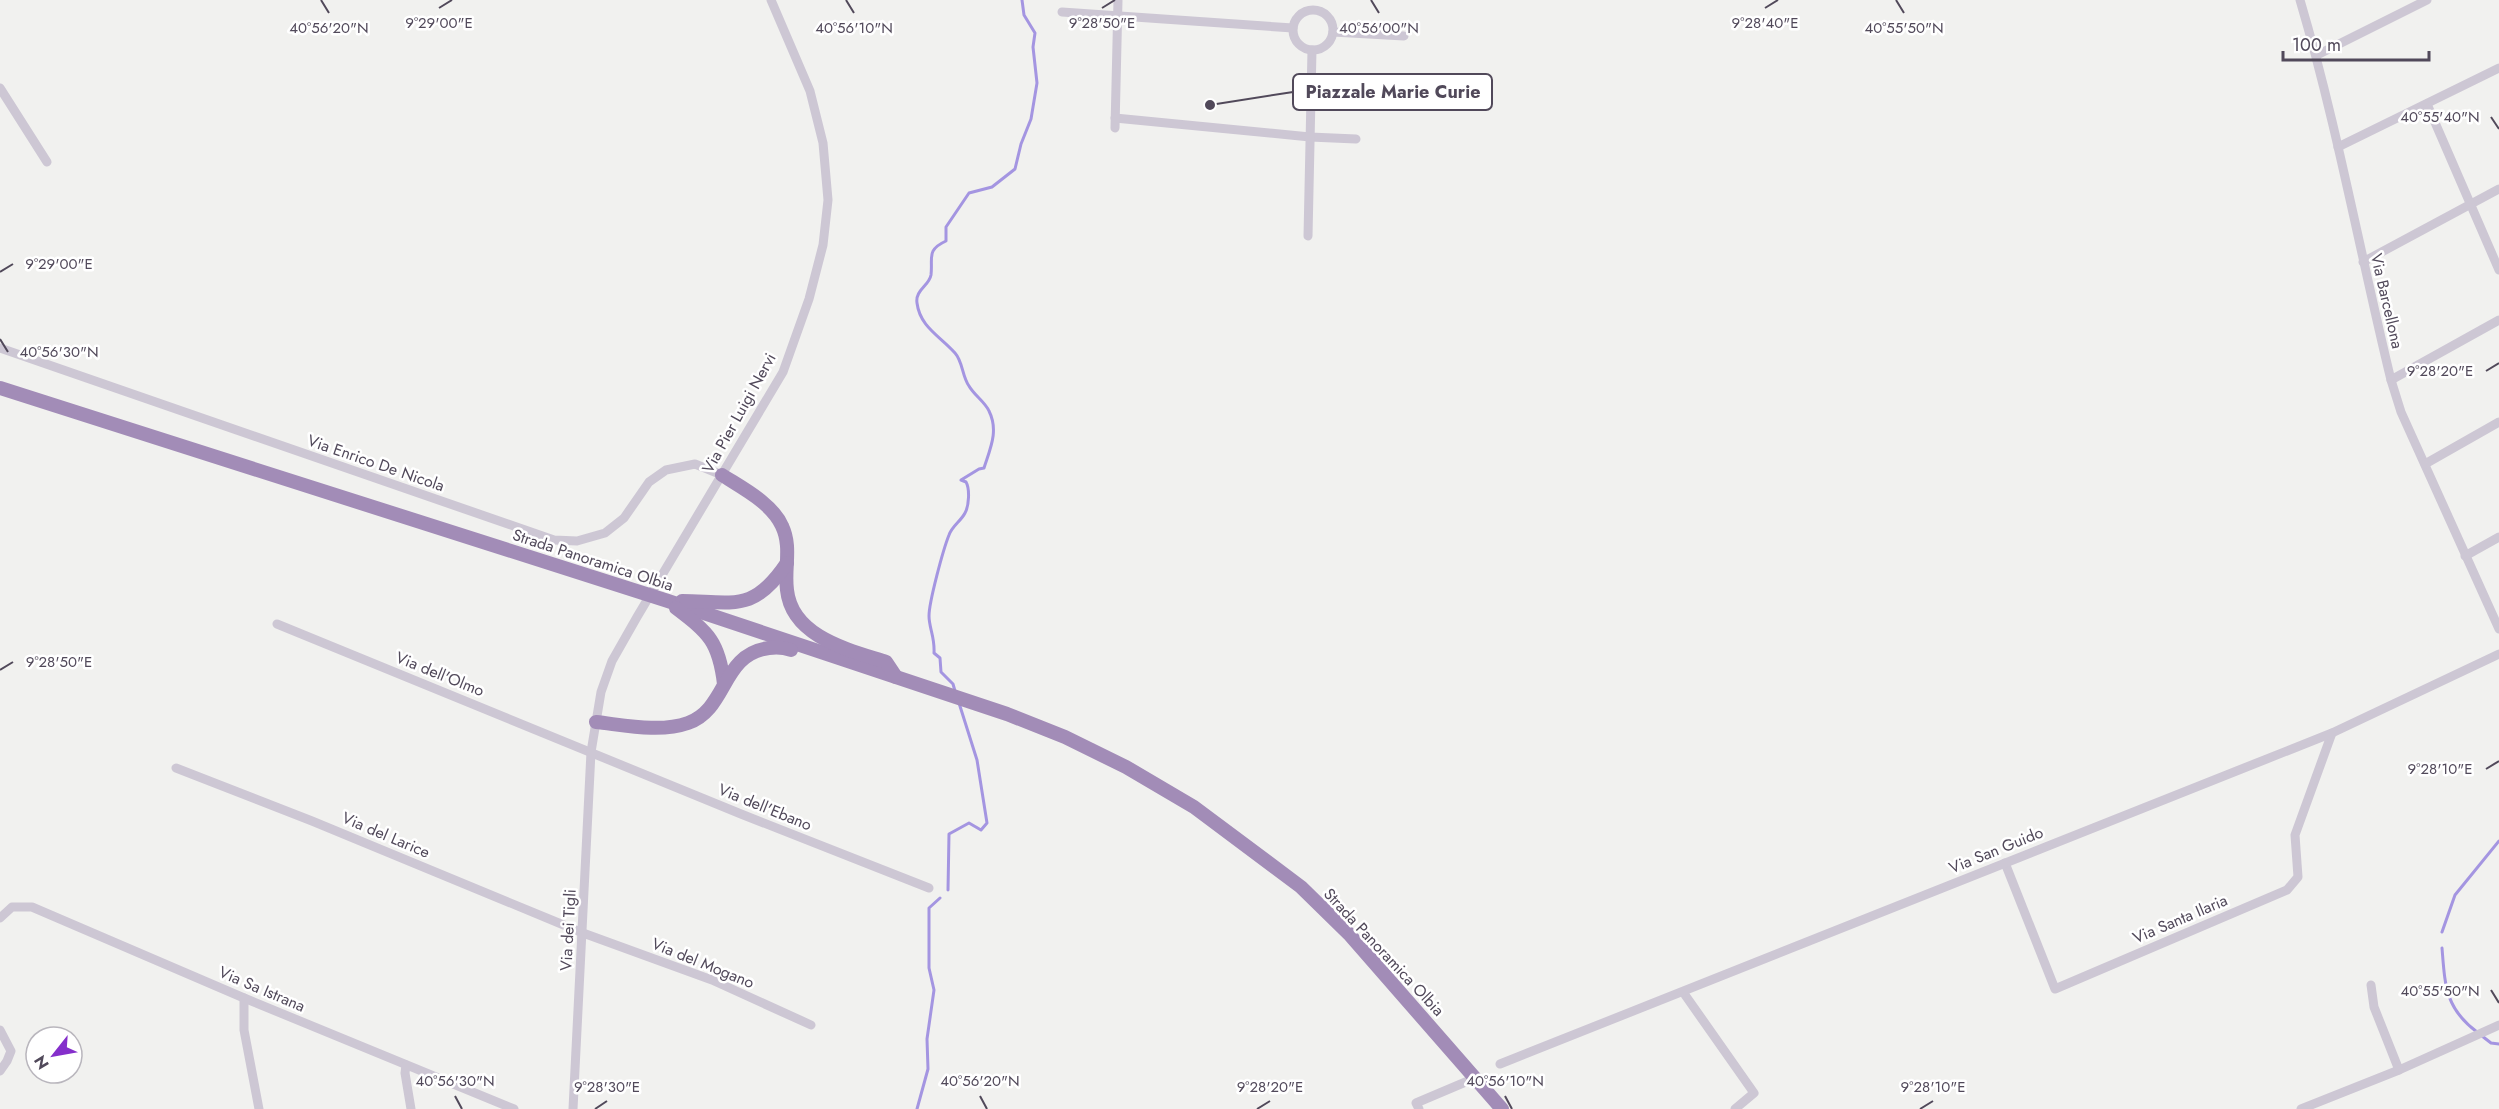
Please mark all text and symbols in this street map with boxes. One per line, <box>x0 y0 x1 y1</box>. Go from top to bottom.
text: 9°29'00"E <box>405 12 473 34</box>
text: 9°28'50"E <box>1069 12 1135 34</box>
text: 9°28'40"E <box>1732 12 1798 34</box>
text: 40°56'20"N <box>289 17 369 39</box>
text: 40°56'10"N <box>815 17 893 39</box>
text: 40°56'00"N <box>1339 17 1419 39</box>
text: 40°55'50"N <box>1864 17 1944 39</box>
scale bar <box>2283 24 2428 62</box>
text: 100 m <box>2292 32 2341 58</box>
callout: Piazzale Marie Curie <box>1293 74 1492 110</box>
text: Piazzale Marie Curie <box>1306 79 1480 105</box>
text: 40°55'40"N <box>2400 106 2480 128</box>
street label: Via Barcellona <box>2365 251 2409 351</box>
text: 9°29'00"E <box>25 253 93 275</box>
text: 40°56'30"N <box>19 341 99 363</box>
street label: Via Pier Luigi Nervi <box>696 349 782 477</box>
text: 9°28'20"E <box>2407 360 2473 382</box>
street label: Via Enrico De Nicola <box>304 429 448 497</box>
street label: Strada Panoramica Olbia <box>510 523 676 597</box>
street label: Via dell'Olmo <box>392 646 488 702</box>
text: 9°28'50"E <box>26 651 92 673</box>
text: 9°28'10"E <box>2408 758 2472 780</box>
street label: Via dell'Ebano <box>715 778 816 836</box>
street label: Via del Larice <box>338 806 434 864</box>
street label: Via San Guido <box>1945 821 2047 879</box>
street label: Strada Panoramica Olbia <box>1318 883 1450 1021</box>
street label: Via dei Tigli <box>554 888 582 972</box>
street label: Via Santa Ilaria <box>2129 889 2231 949</box>
street label: Via del Mogano <box>648 932 758 994</box>
street label: Via Sa Istrana <box>215 960 309 1018</box>
text: 40°55'50"N <box>2400 980 2480 1002</box>
north arrow <box>24 1025 84 1085</box>
text: N <box>28 1051 55 1074</box>
text: 40°56'30"N <box>415 1070 495 1092</box>
text: 40°56'20"N <box>940 1070 1020 1092</box>
text: 40°56'10"N <box>1466 1070 1544 1092</box>
text: 9°28'30"E <box>574 1076 640 1098</box>
text: 9°28'20"E <box>1237 1076 1303 1098</box>
text: 9°28'10"E <box>1901 1076 1965 1098</box>

